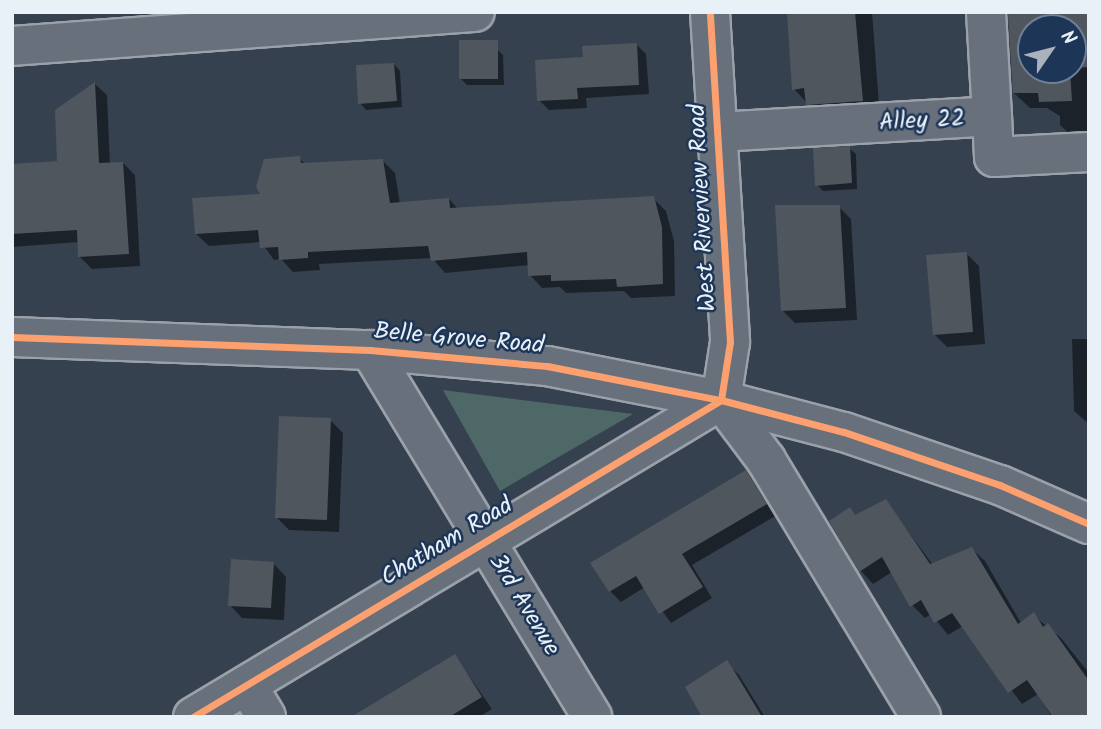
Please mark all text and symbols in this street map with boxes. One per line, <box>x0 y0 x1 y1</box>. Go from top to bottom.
north arrow <box>1017 14 1087 84</box>
text: N <box>1052 25 1083 52</box>
street label: West Riverview Road <box>683 103 723 313</box>
street label: Alley 22 <box>878 104 966 138</box>
street label: Belle Grove Road <box>373 317 545 361</box>
street label: Chatham Road <box>376 491 518 593</box>
street label: 3rd Avenue <box>482 549 566 661</box>

